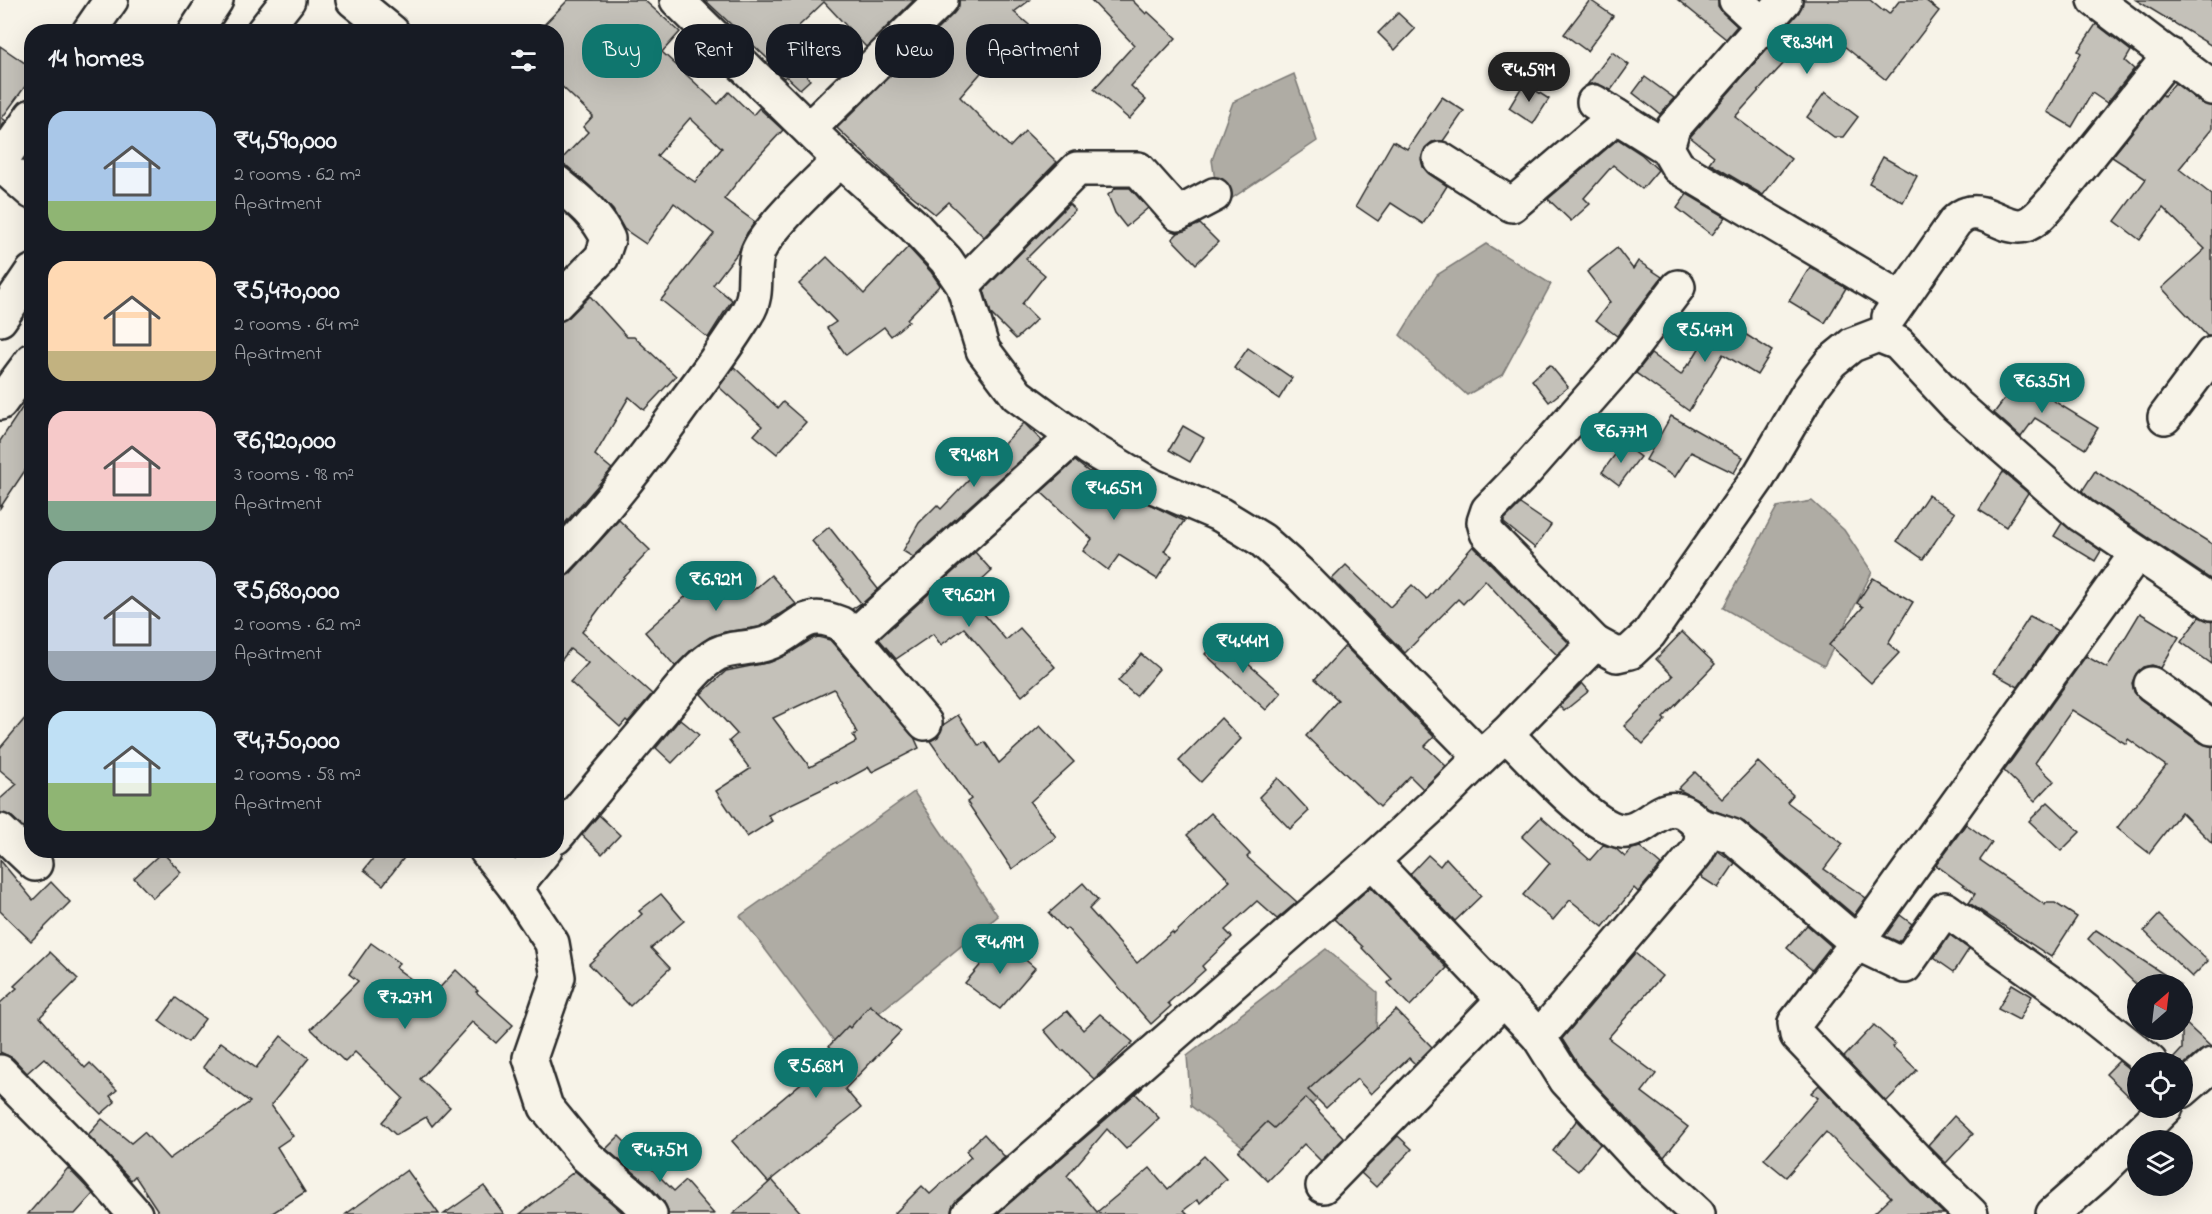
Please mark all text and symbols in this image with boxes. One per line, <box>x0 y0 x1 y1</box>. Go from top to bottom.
chip: Buy <box>582 24 662 78</box>
chip: Rent <box>674 24 754 78</box>
chip: Filters <box>766 24 863 78</box>
chip: New <box>875 24 954 78</box>
chip: Apartment <box>966 24 1101 78</box>
pin: ₹8.34M <box>1758 24 1856 75</box>
text: ₹8.34M <box>1781 29 1833 58</box>
text: 14 homes <box>48 41 144 79</box>
icon: filters <box>507 44 540 77</box>
pin: ₹4.59M <box>1480 52 1578 103</box>
text: ₹4.59M <box>1502 57 1556 86</box>
text: ₹4,590,000 <box>234 123 337 161</box>
icon: home <box>96 135 168 207</box>
text: 2 rooms · 62 m² <box>234 161 361 190</box>
text: Apartment <box>234 190 322 219</box>
text: ₹5,470,000 <box>234 273 340 311</box>
icon: home <box>96 285 168 357</box>
text: 2 rooms · 64 m² <box>234 311 359 340</box>
pin: ₹5.47M <box>1656 312 1754 363</box>
text: ₹5.47M <box>1677 317 1733 346</box>
text: Apartment <box>234 340 322 369</box>
pin: ₹6.35M <box>1993 363 2091 414</box>
text: ₹6.35M <box>2014 368 2070 397</box>
pin: ₹6.77M <box>1572 413 1670 464</box>
text: ₹6.77M <box>1594 418 1648 447</box>
text: ₹6,920,000 <box>234 423 336 461</box>
icon: home <box>96 435 168 507</box>
pin: ₹9.48M <box>925 437 1023 488</box>
text: ₹9.48M <box>949 442 999 471</box>
text: 3 rooms · 98 m² <box>234 461 354 490</box>
pin: ₹4.65M <box>1065 470 1163 521</box>
text: ₹4.65M <box>1086 475 1142 504</box>
text: Apartment <box>234 490 322 519</box>
pin: ₹6.92M <box>667 561 765 612</box>
text: ₹6.92M <box>690 566 742 595</box>
text: ₹5,680,000 <box>234 573 340 611</box>
pin: ₹9.62M <box>920 577 1018 628</box>
text: ₹9.62M <box>943 582 995 611</box>
icon: home <box>96 585 168 657</box>
text: 2 rooms · 62 m² <box>234 611 361 640</box>
pin: ₹4.44M <box>1194 623 1292 674</box>
text: ₹4.44M <box>1217 628 1269 657</box>
text: Apartment <box>234 640 322 669</box>
text: ₹4,750,000 <box>234 723 340 761</box>
icon: home <box>96 735 168 807</box>
text: 2 rooms · 58 m² <box>234 761 361 790</box>
text: Apartment <box>234 790 322 819</box>
pin: ₹4.19M <box>951 924 1049 975</box>
text: ₹4.19M <box>976 929 1024 958</box>
north arrow <box>2127 974 2193 1040</box>
map controls <box>2127 974 2193 1196</box>
pin: ₹7.27M <box>356 979 454 1030</box>
text: ₹7.27M <box>378 984 432 1013</box>
pin: ₹5.68M <box>767 1048 865 1099</box>
button: locate <box>2127 1052 2193 1118</box>
text: ₹5.68M <box>788 1053 844 1082</box>
button: layers <box>2127 1130 2193 1196</box>
pin: ₹4.75M <box>611 1132 709 1183</box>
text: ₹4.75M <box>632 1137 688 1166</box>

